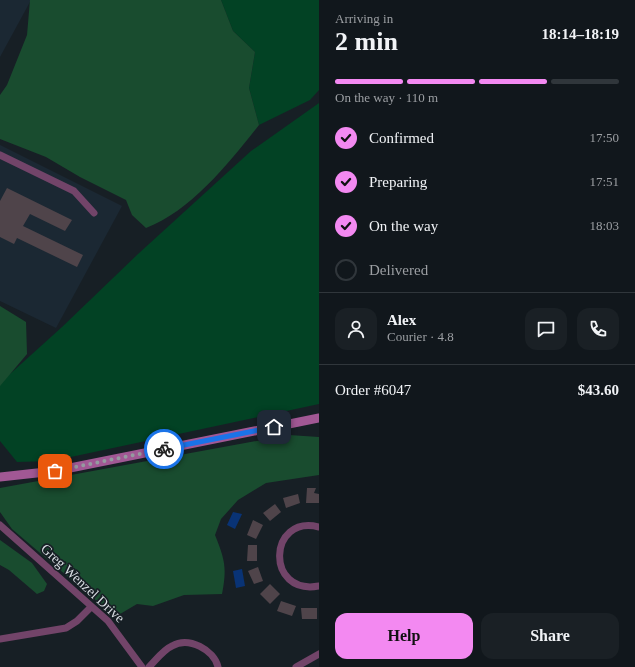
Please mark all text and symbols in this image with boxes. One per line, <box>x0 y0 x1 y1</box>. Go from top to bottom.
text: Arriving in <box>335 11 393 26</box>
text: 18:14–18:19 <box>542 26 619 42</box>
text: 2 min <box>335 27 398 56</box>
text: On the way · 110 m <box>335 90 438 105</box>
icon: check <box>335 127 357 149</box>
text: Confirmed <box>369 130 434 146</box>
text: 17:50 <box>589 130 619 145</box>
icon: check <box>335 171 357 193</box>
text: Preparing <box>369 174 427 190</box>
text: 17:51 <box>589 174 619 189</box>
icon: check <box>335 215 357 237</box>
text: On the way <box>369 218 438 234</box>
text: 18:03 <box>589 218 619 233</box>
text: Delivered <box>369 262 428 278</box>
button: person <box>335 308 377 350</box>
button: chat <box>525 308 567 350</box>
button: phone <box>577 308 619 350</box>
text: Alex <box>387 312 416 328</box>
text: Courier · 4.8 <box>387 329 454 344</box>
text: Order #6047 <box>335 382 411 398</box>
text: $43.60 <box>578 382 619 398</box>
pin <box>257 410 291 444</box>
icon: home <box>263 416 285 438</box>
courier <box>144 429 184 469</box>
icon: bike <box>153 438 175 460</box>
pin <box>38 454 72 488</box>
icon: bag <box>44 460 66 482</box>
street label: Greg Wenzel Drive <box>38 541 127 626</box>
button: Help <box>335 613 473 659</box>
button: Share <box>481 613 619 659</box>

